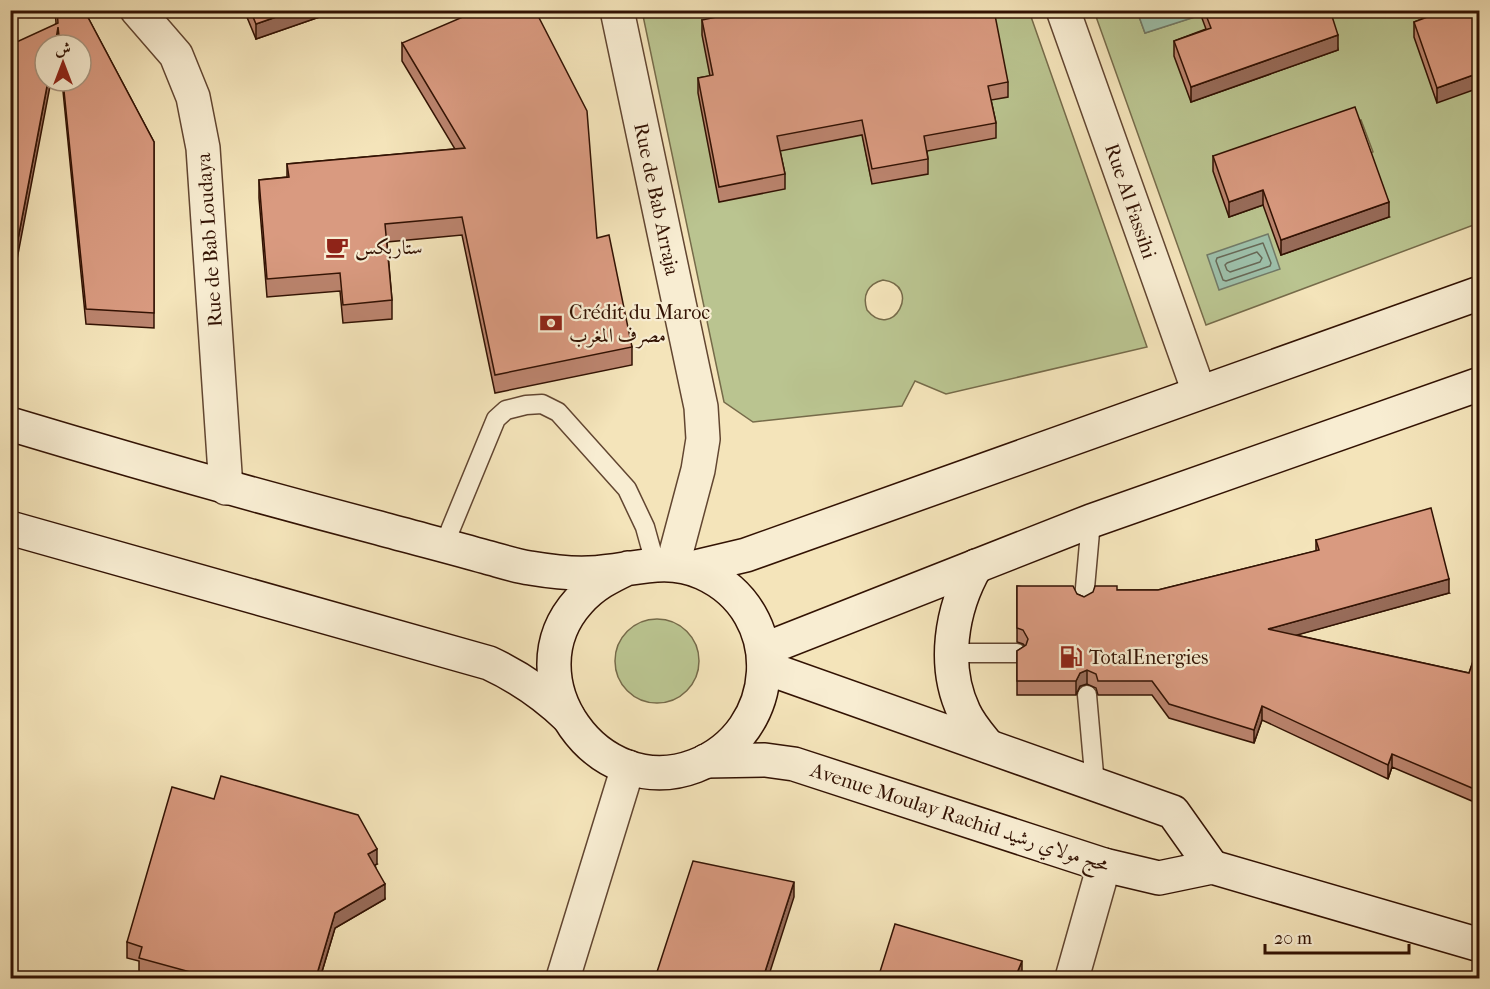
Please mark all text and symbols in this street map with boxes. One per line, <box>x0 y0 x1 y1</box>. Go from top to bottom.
north arrow <box>33 33 93 93</box>
text: ش <box>55 39 71 58</box>
street label: Rue de Bab Arraja <box>629 121 684 278</box>
street label: Rue Al Fassihi <box>1100 141 1161 262</box>
street label: Rue de Bab Loudaya <box>192 151 227 328</box>
cafe icon: ستاربكس <box>324 234 350 260</box>
place label: ستاربكس <box>355 236 423 261</box>
place label: Crédit du Maroc مصرف المغرب <box>569 301 710 349</box>
bank icon: Crédit du Maroc مصرف المغرب <box>538 310 564 336</box>
fuel station icon: TotalEnergies <box>1058 644 1084 670</box>
place label: TotalEnergies <box>1089 646 1208 669</box>
street label: Avenue Moulay Rachid محج مولاي رشيد <box>805 758 1112 882</box>
scale bar <box>1265 917 1409 955</box>
text: 20 m <box>1274 928 1312 949</box>

